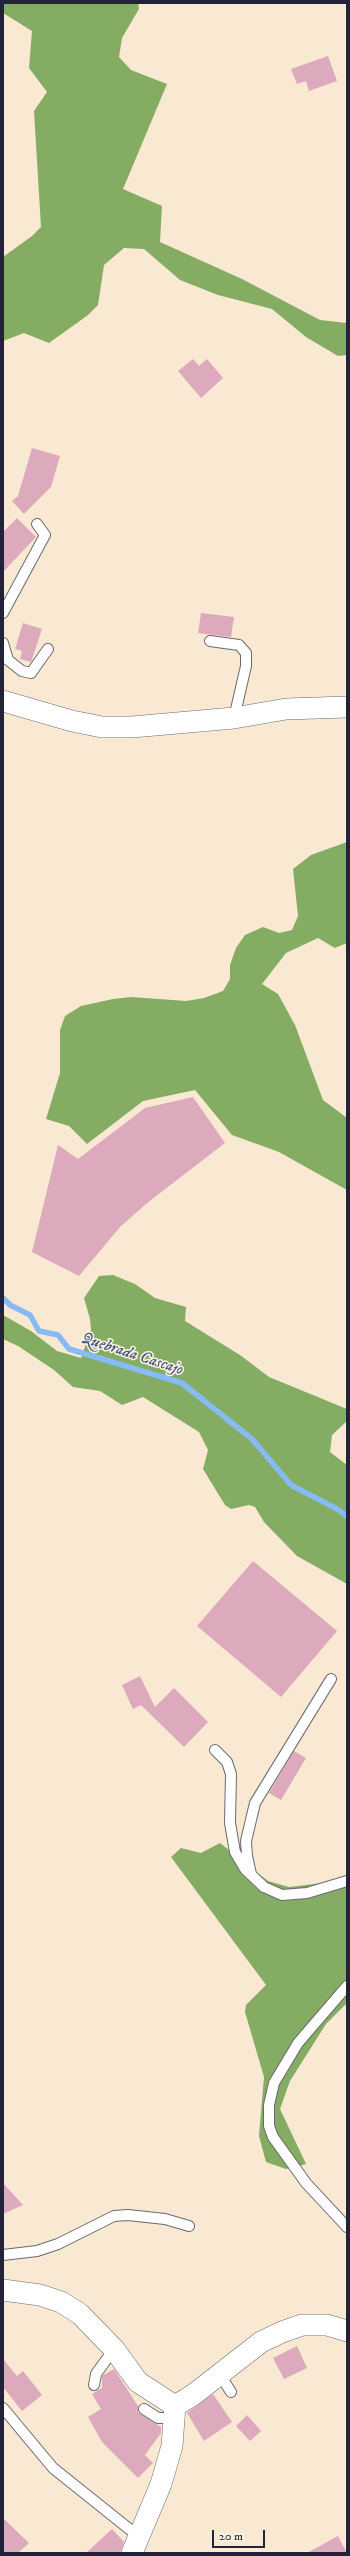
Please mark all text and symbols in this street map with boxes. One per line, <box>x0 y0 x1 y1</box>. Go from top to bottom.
water label: Quebrada Cascajo <box>78 1329 186 1381</box>
scale bar <box>214 2522 267 2548</box>
text: 20 m <box>219 2529 243 2544</box>

